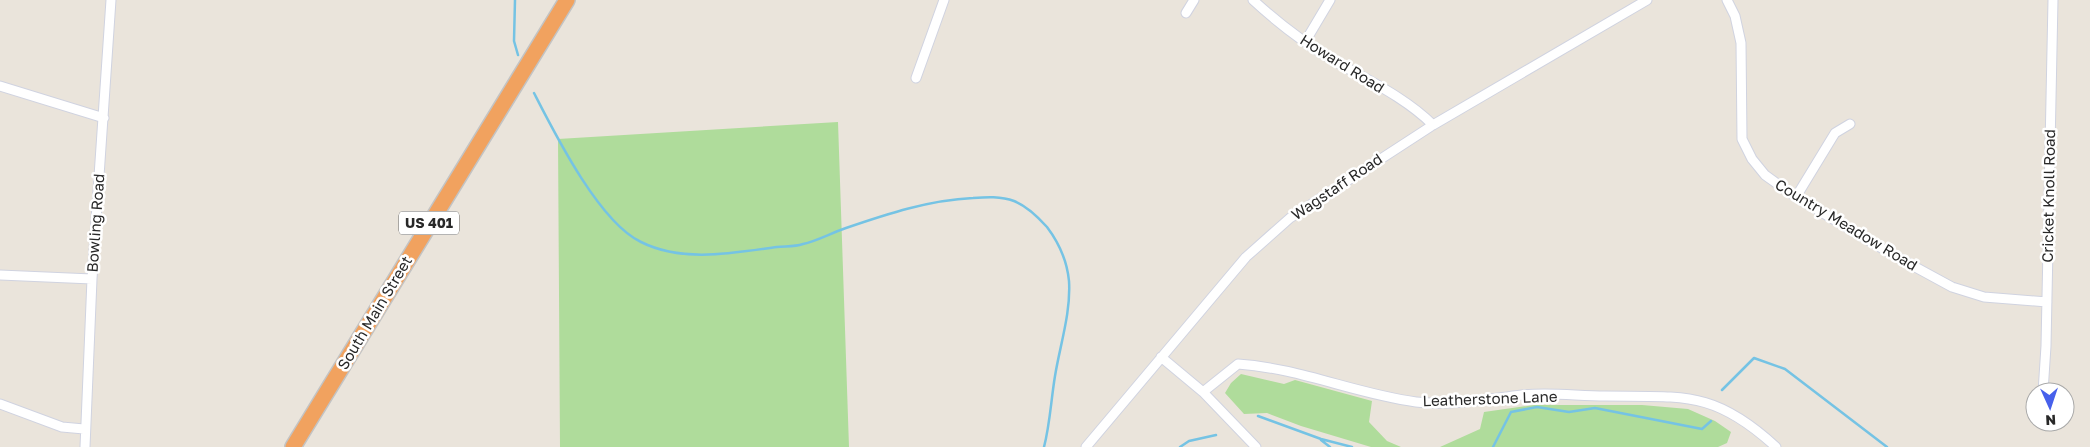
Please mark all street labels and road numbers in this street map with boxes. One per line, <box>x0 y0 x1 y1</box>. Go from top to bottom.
street label: Howard Road <box>1297 30 1388 96</box>
street label: Cricket Knoll Road <box>2038 129 2058 263</box>
street label: Wagstaff Road <box>1288 149 1385 223</box>
street label: Bowling Road <box>83 173 107 273</box>
street label: Country Meadow Road <box>1772 175 1921 274</box>
road number: US 401 <box>399 212 459 234</box>
street label: South Main Street <box>333 252 415 373</box>
street label: Leatherstone Lane <box>1422 387 1558 409</box>

